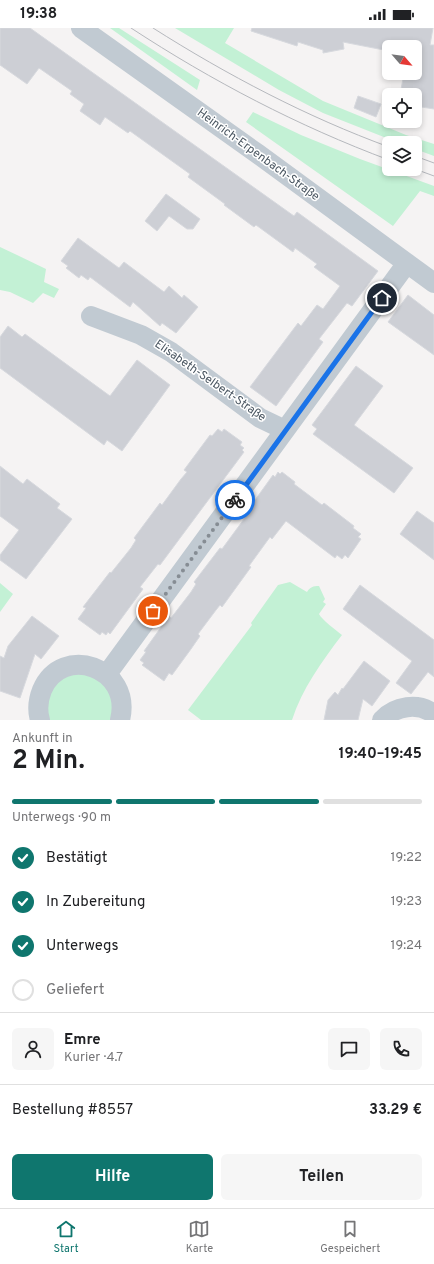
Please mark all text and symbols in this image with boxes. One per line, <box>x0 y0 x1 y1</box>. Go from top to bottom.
text: 19:38 <box>20 5 57 24</box>
north arrow <box>382 40 422 80</box>
map controls <box>382 40 422 176</box>
button: locate <box>382 88 422 128</box>
street label: Heinrich-Erpenbach-Straße <box>194 105 322 205</box>
button: layers <box>382 136 422 176</box>
pin <box>365 281 399 315</box>
icon: home <box>371 287 393 309</box>
street label: Elisabeth-Selbert-Straße <box>151 336 269 426</box>
courier <box>215 480 255 520</box>
icon: bike <box>224 489 246 511</box>
pin <box>136 594 170 628</box>
icon: bag <box>142 600 164 622</box>
text: Ankunft in <box>12 731 73 747</box>
text: 2 Min. <box>12 745 85 778</box>
text: 19:40–19:45 <box>338 745 422 764</box>
text: Unterwegs · 90 m <box>12 810 111 826</box>
icon: check <box>12 847 34 869</box>
text: Bestätigt <box>46 849 108 868</box>
text: 19:22 <box>391 850 422 866</box>
icon: check <box>12 891 34 913</box>
text: In Zubereitung <box>46 893 146 912</box>
text: 19:23 <box>391 894 422 910</box>
icon: check <box>12 935 34 957</box>
text: Unterwegs <box>46 937 119 956</box>
text: 19:24 <box>391 938 422 954</box>
text: Geliefert <box>46 981 104 1000</box>
button: person <box>12 1028 54 1070</box>
button: chat <box>328 1028 370 1070</box>
button: phone <box>380 1028 422 1070</box>
text: Emre <box>64 1031 101 1050</box>
text: Kurier · 4.7 <box>64 1050 123 1066</box>
text: Bestellung #8557 <box>12 1101 133 1120</box>
text: 33.29 € <box>369 1101 422 1120</box>
button: Hilfe <box>12 1154 213 1200</box>
button: Teilen <box>221 1154 422 1200</box>
tab: Start <box>54 1218 79 1256</box>
tab: Karte <box>186 1218 213 1256</box>
tab: Gespeichert <box>320 1218 380 1256</box>

